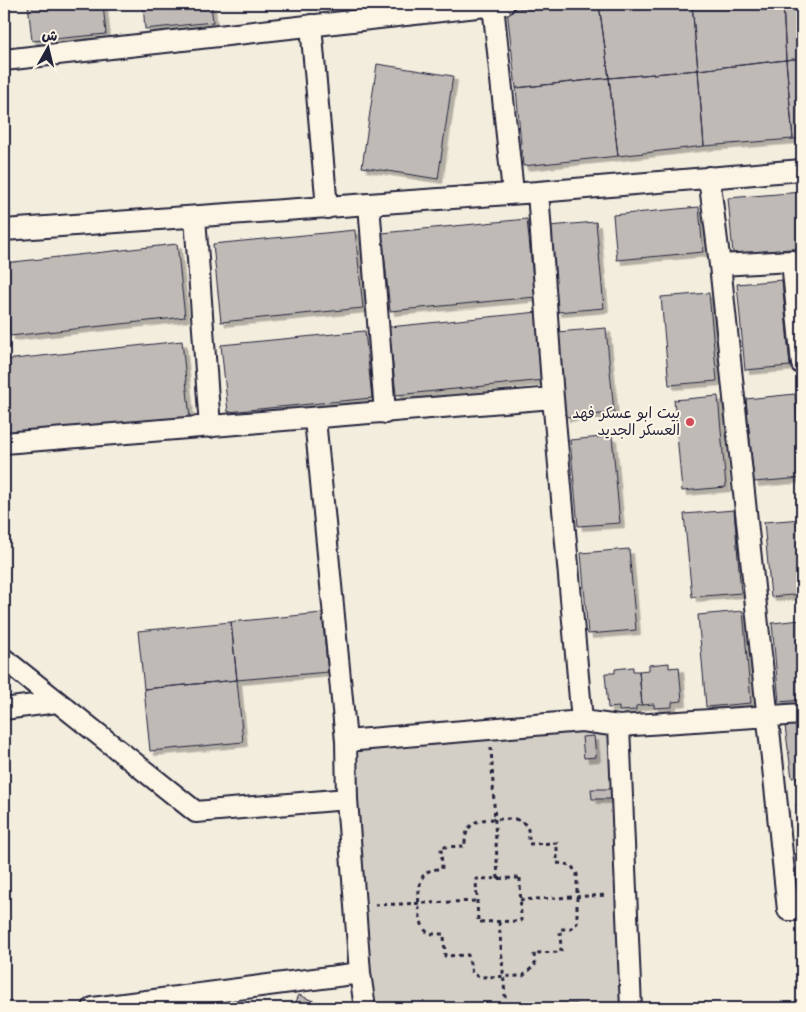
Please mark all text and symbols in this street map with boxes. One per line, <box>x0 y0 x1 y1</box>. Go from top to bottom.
north arrow <box>22 22 72 72</box>
text: ش <box>41 24 59 45</box>
place label: بيت ابو عسكر فهد العسكر الجديد <box>572 402 680 439</box>
marker: بيت ابو عسكر فهد العسكر الجديد <box>684 416 696 428</box>

